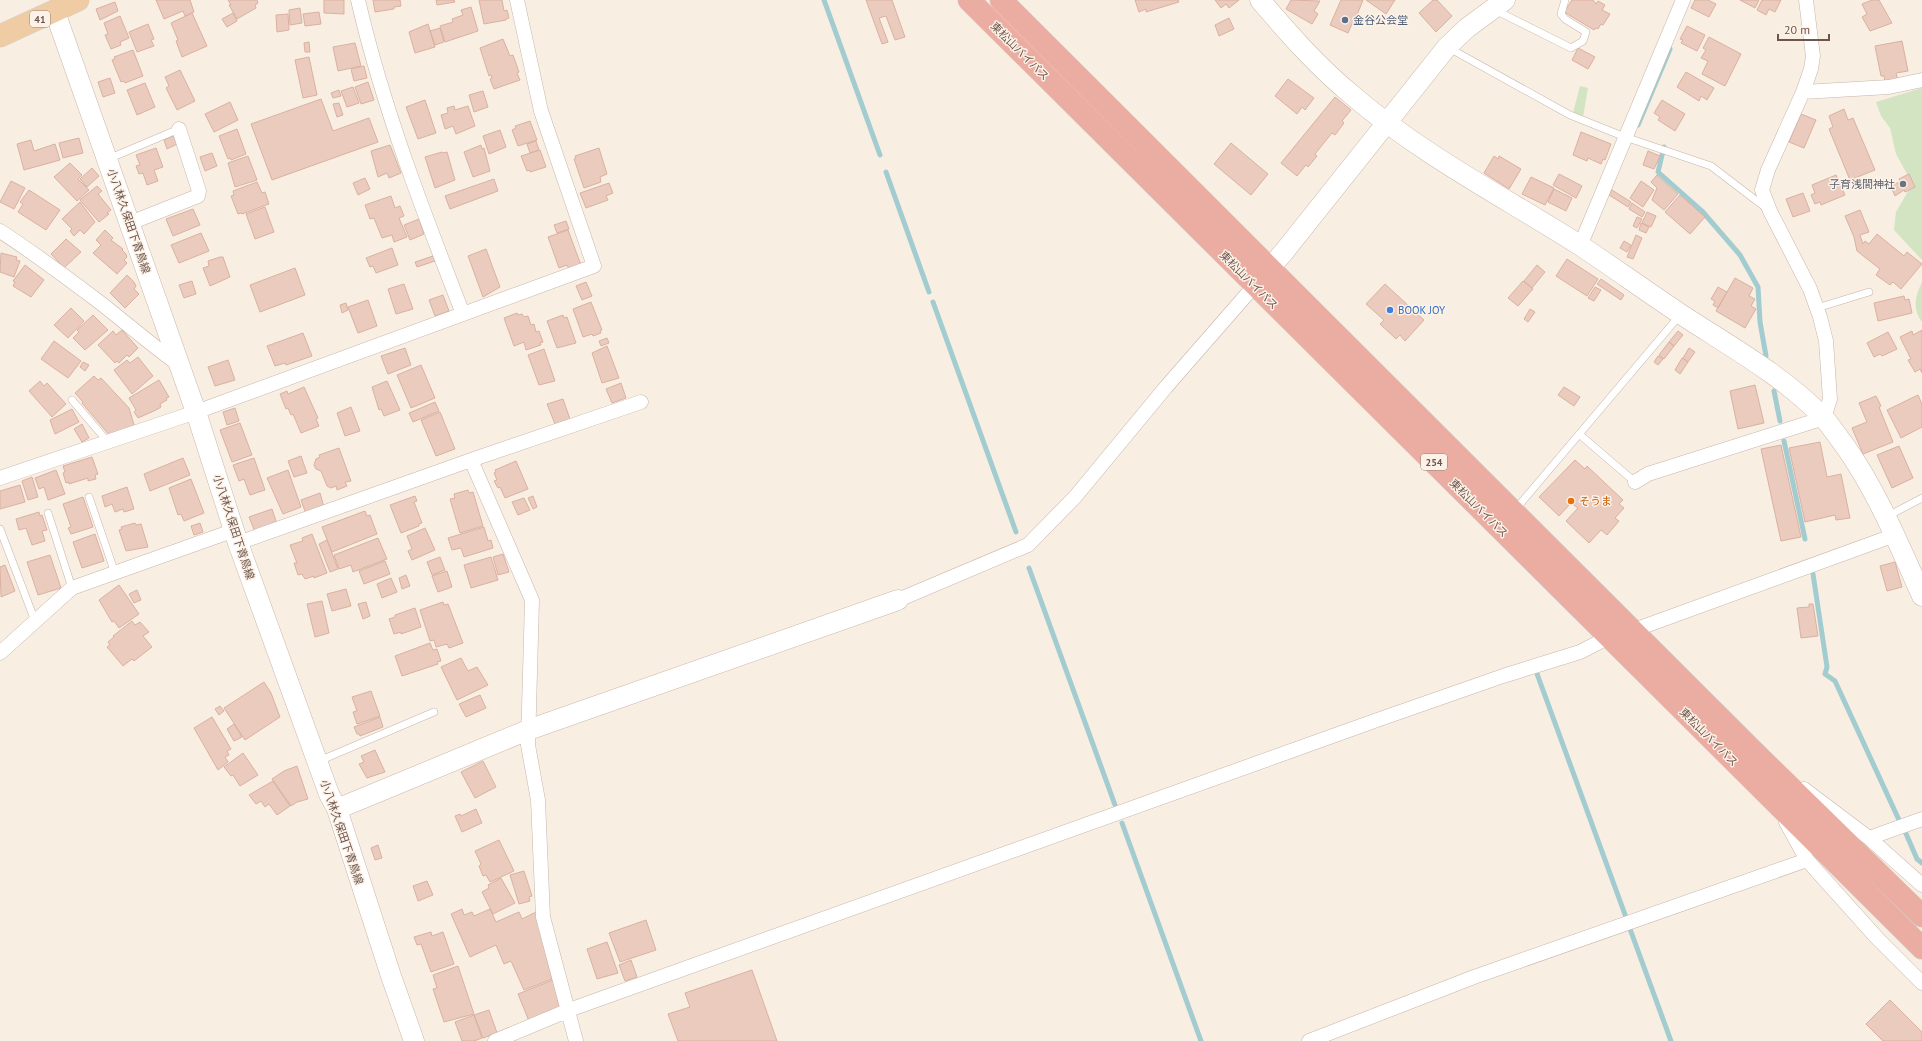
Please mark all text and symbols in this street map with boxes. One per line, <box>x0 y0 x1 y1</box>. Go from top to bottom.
road number: 41 <box>30 11 50 27</box>
place label: 金谷公会堂 <box>1353 13 1408 27</box>
marker: 金谷公会堂 <box>1340 15 1350 25</box>
scale bar <box>1778 16 1829 42</box>
street label: 東松山バイパス <box>988 19 1052 83</box>
text: 20 m <box>1784 22 1810 37</box>
street label: 小八林久保田下青鳥線 <box>104 167 154 275</box>
place label: 子育浅間神社 <box>1829 177 1895 191</box>
marker: 子育浅間神社 <box>1898 179 1908 189</box>
street label: 東松山バイパス <box>1217 248 1281 312</box>
place label: BOOK JOY <box>1398 303 1446 317</box>
marker: BOOK JOY <box>1385 305 1395 315</box>
road number: 254 <box>1421 454 1447 470</box>
street label: 小八林久保田下青鳥線 <box>210 473 258 581</box>
street label: 東松山バイパス <box>1447 476 1511 540</box>
place label: そうま <box>1579 494 1612 508</box>
marker: そうま <box>1566 496 1576 506</box>
street label: 東松山バイパス <box>1677 705 1741 769</box>
street label: 小八林久保田下青鳥線 <box>317 778 367 886</box>

